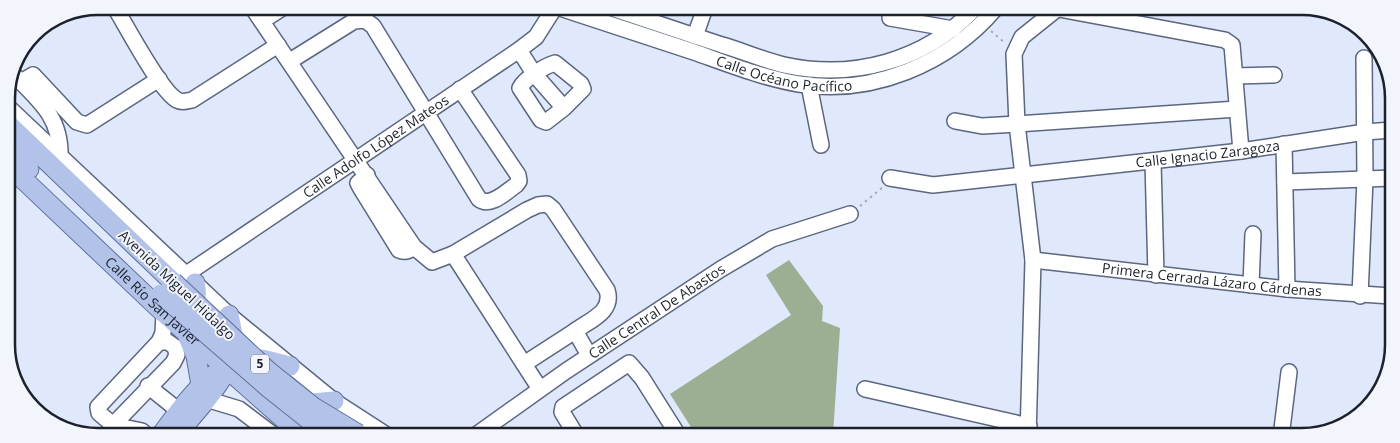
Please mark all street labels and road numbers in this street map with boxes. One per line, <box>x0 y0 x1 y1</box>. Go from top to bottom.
street label: Calle Océano Pacífico <box>714 51 853 96</box>
street label: Calle Adolfo López Mateos <box>299 90 452 202</box>
street label: Calle Ignacio Zaragoza <box>1135 135 1281 172</box>
street label: Avenida Miguel Hidalgo <box>115 226 240 344</box>
street label: Calle Río San Javier <box>101 252 205 350</box>
street label: Primera Cerrada Lázaro Cárdenas <box>1101 258 1323 300</box>
street label: Calle Central De Abastos <box>584 259 729 363</box>
road number: 5 <box>251 354 269 374</box>

